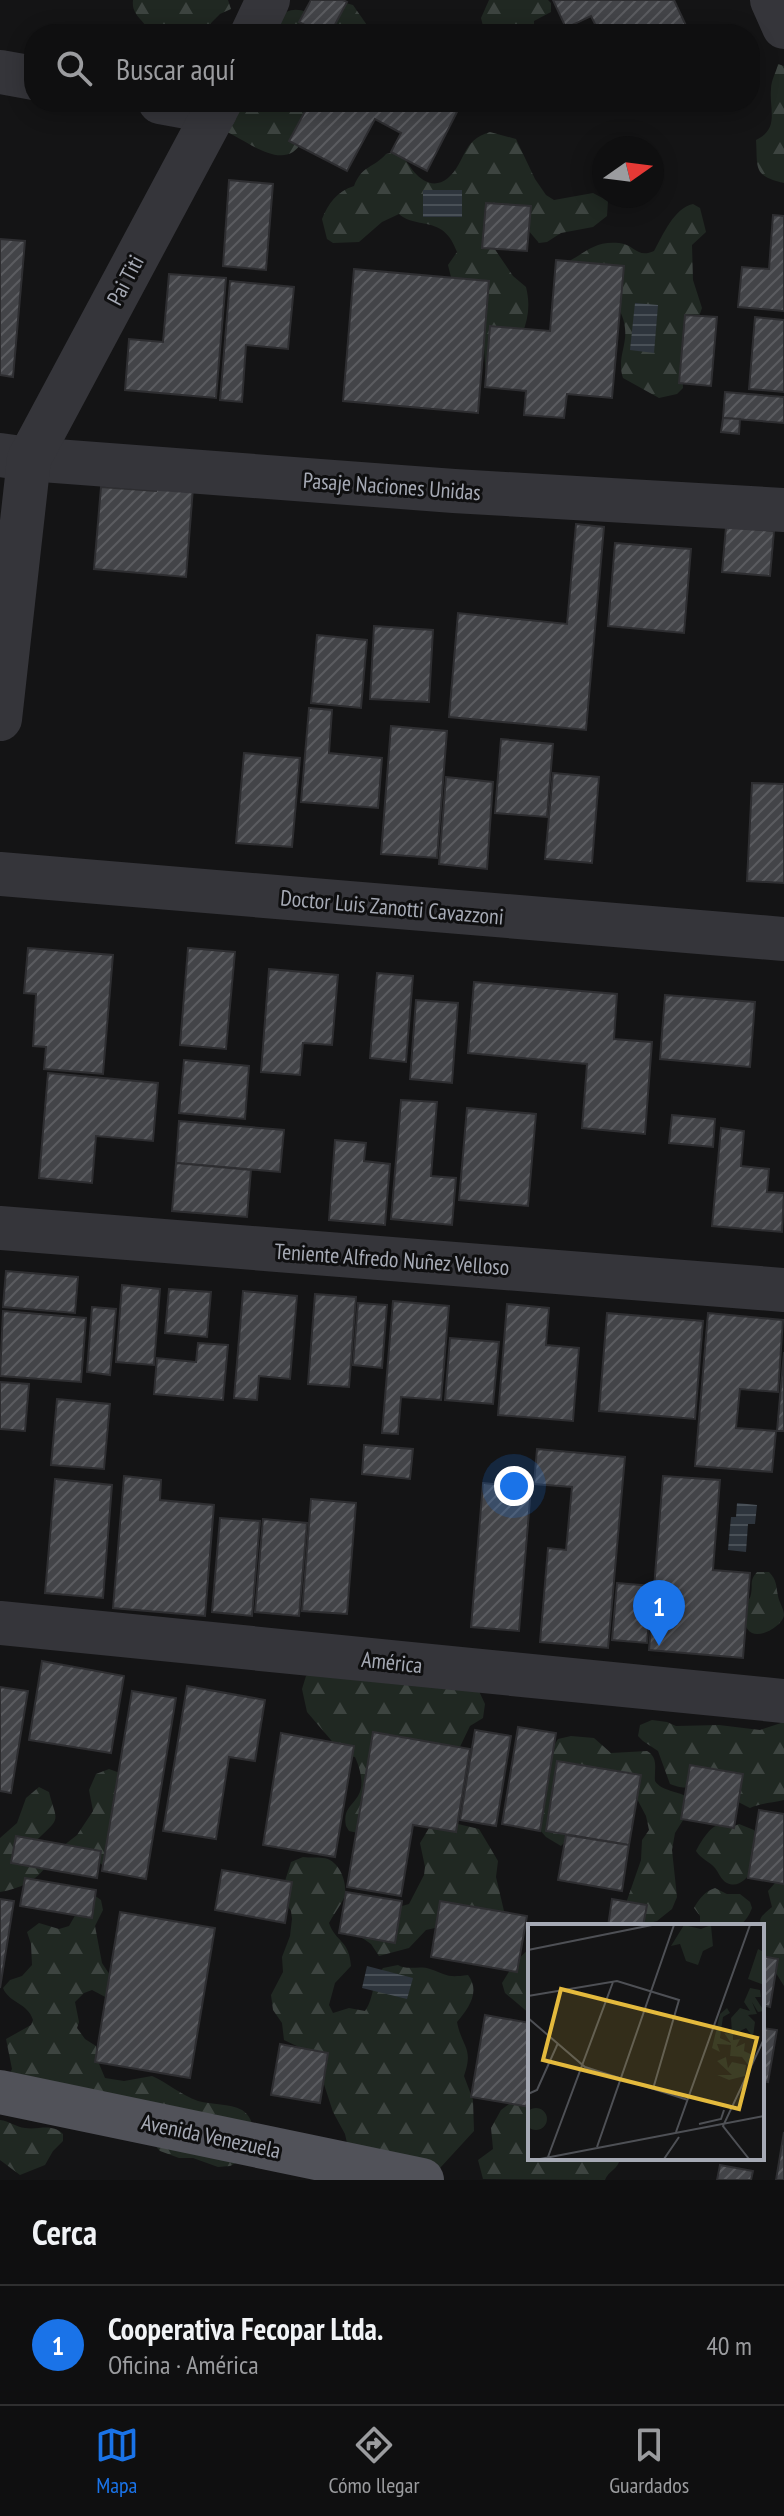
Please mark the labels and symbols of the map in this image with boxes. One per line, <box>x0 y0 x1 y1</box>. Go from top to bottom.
north arrow <box>592 136 664 208</box>
street label: Pai Titi <box>100 250 150 310</box>
street label: Pasaje Naciones Unidas <box>302 466 482 506</box>
street label: Doctor Luis Zanotti Cavazzoni <box>279 883 505 931</box>
street label: Teniente Alfredo Nuñez Velloso <box>274 1237 510 1281</box>
your location <box>494 1466 534 1506</box>
pin: 1 <box>633 1580 685 1646</box>
street label: América <box>360 1645 424 1679</box>
inset map <box>528 1924 764 2160</box>
street label: Avenida Venezuela <box>139 2108 283 2164</box>

